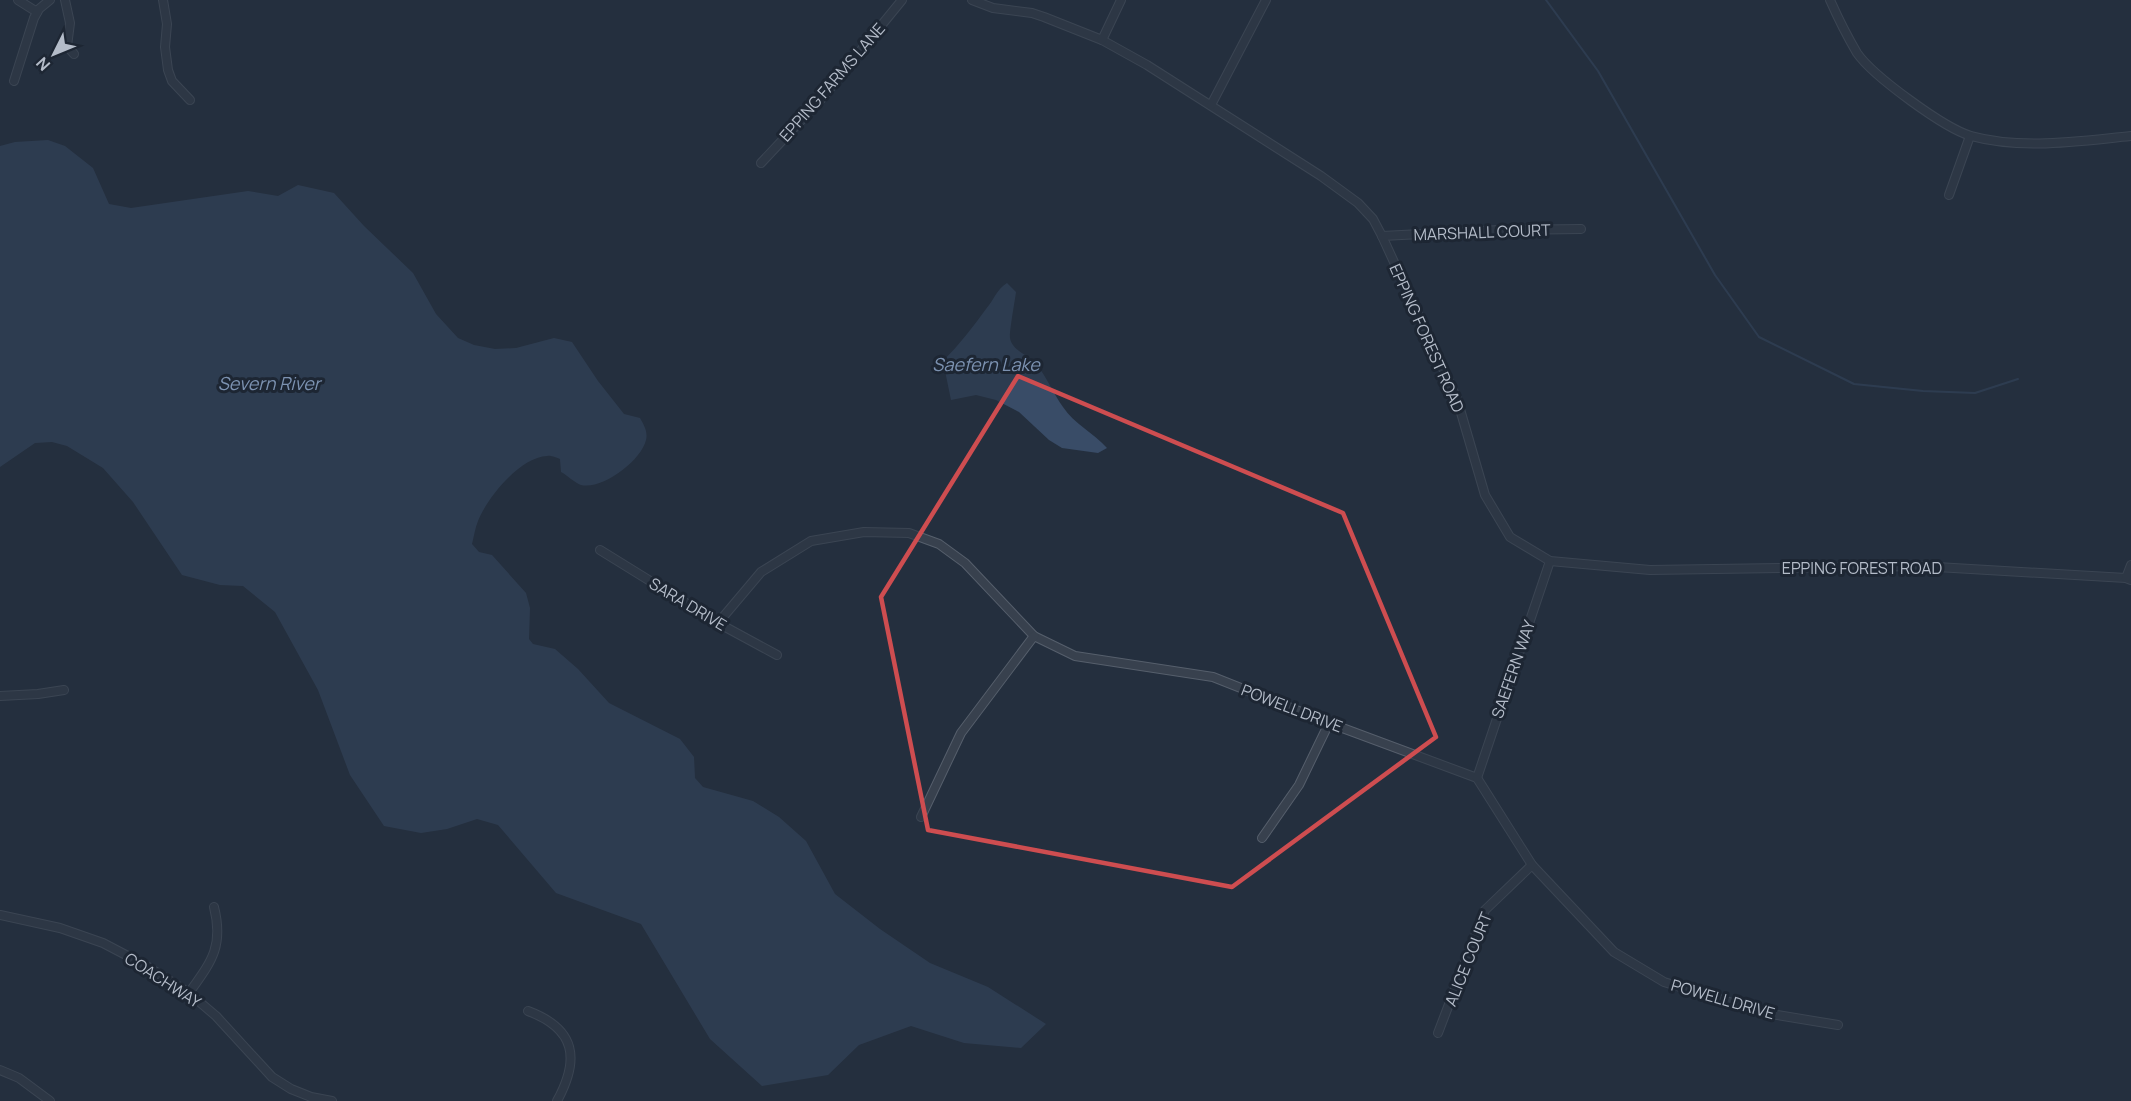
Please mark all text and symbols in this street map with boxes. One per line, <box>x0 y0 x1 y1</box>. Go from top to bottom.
street label: EPPING FARMS LANE <box>774 18 890 146</box>
north arrow <box>24 24 84 84</box>
text: N <box>31 53 55 76</box>
street label: MARSHALL COURT <box>1413 219 1551 245</box>
street label: EPPING FOREST ROAD <box>1384 260 1470 416</box>
water label: Saefern Lake <box>932 352 1041 376</box>
water label: Severn River <box>218 371 323 395</box>
street label: EPPING FOREST ROAD <box>1782 557 1942 579</box>
street label: SARA DRIVE <box>645 572 731 636</box>
street label: SAEFERN WAY <box>1486 617 1540 721</box>
street label: POWELL DRIVE <box>1238 679 1346 737</box>
street label: ALICE COURT <box>1439 908 1497 1009</box>
street label: COACHWAY <box>121 947 205 1013</box>
street label: POWELL DRIVE <box>1669 974 1777 1024</box>

